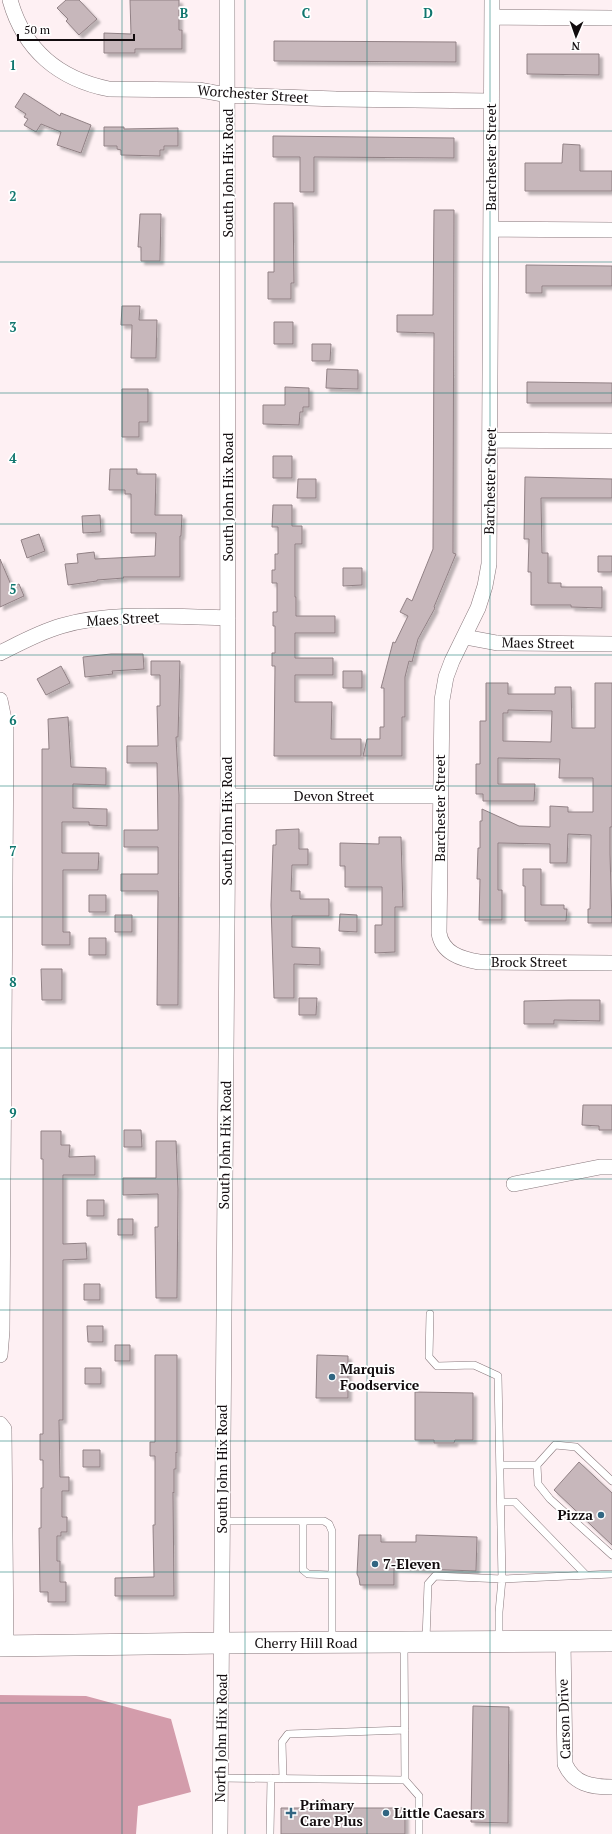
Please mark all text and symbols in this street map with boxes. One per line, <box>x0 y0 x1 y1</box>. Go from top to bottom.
text: B <box>180 4 188 22</box>
text: C <box>302 4 310 22</box>
text: D <box>423 4 433 22</box>
scale bar <box>18 16 134 42</box>
north arrow <box>556 16 596 56</box>
text: 50 m <box>24 22 51 37</box>
text: N <box>571 39 580 53</box>
text: 1 <box>9 56 17 74</box>
street label: Worchester Street <box>197 80 310 107</box>
street label: Barchester Street <box>481 103 500 211</box>
street label: South John Hix Road <box>218 108 237 237</box>
text: 2 <box>9 187 17 205</box>
text: 3 <box>9 318 17 336</box>
street label: Barchester Street <box>479 426 500 535</box>
street label: South John Hix Road <box>218 432 237 561</box>
text: 4 <box>9 449 17 467</box>
text: 5 <box>9 580 17 598</box>
street label: Maes Street <box>86 607 161 630</box>
street label: Maes Street <box>501 632 576 653</box>
text: 6 <box>9 711 17 729</box>
street label: Barchester Street <box>430 754 449 862</box>
street label: South John Hix Road <box>217 756 236 885</box>
street label: Devon Street <box>294 786 375 805</box>
text: 7 <box>9 842 17 860</box>
street label: Brock Street <box>491 952 568 971</box>
text: 8 <box>9 973 17 991</box>
street label: South John Hix Road <box>214 1080 235 1210</box>
text: 9 <box>9 1104 17 1122</box>
place label: Marquis Foodservice <box>340 1359 420 1394</box>
marker: Marquis Foodservice <box>327 1372 337 1382</box>
street label: South John Hix Road <box>212 1404 231 1533</box>
place label: Pizza <box>557 1505 593 1524</box>
marker: Pizza <box>596 1510 606 1520</box>
place label: 7-Eleven <box>383 1554 441 1573</box>
marker: 7-Eleven <box>370 1559 380 1569</box>
street label: Cherry Hill Road <box>254 1633 358 1652</box>
street label: North John Hix Road <box>210 1673 231 1803</box>
street label: Carson Drive <box>553 1679 574 1760</box>
place label: Primary Care Plus <box>300 1795 363 1830</box>
place label: Little Caesars <box>394 1803 485 1822</box>
marker: Primary Care Plus <box>285 1807 297 1819</box>
marker: Little Caesars <box>381 1808 391 1818</box>

